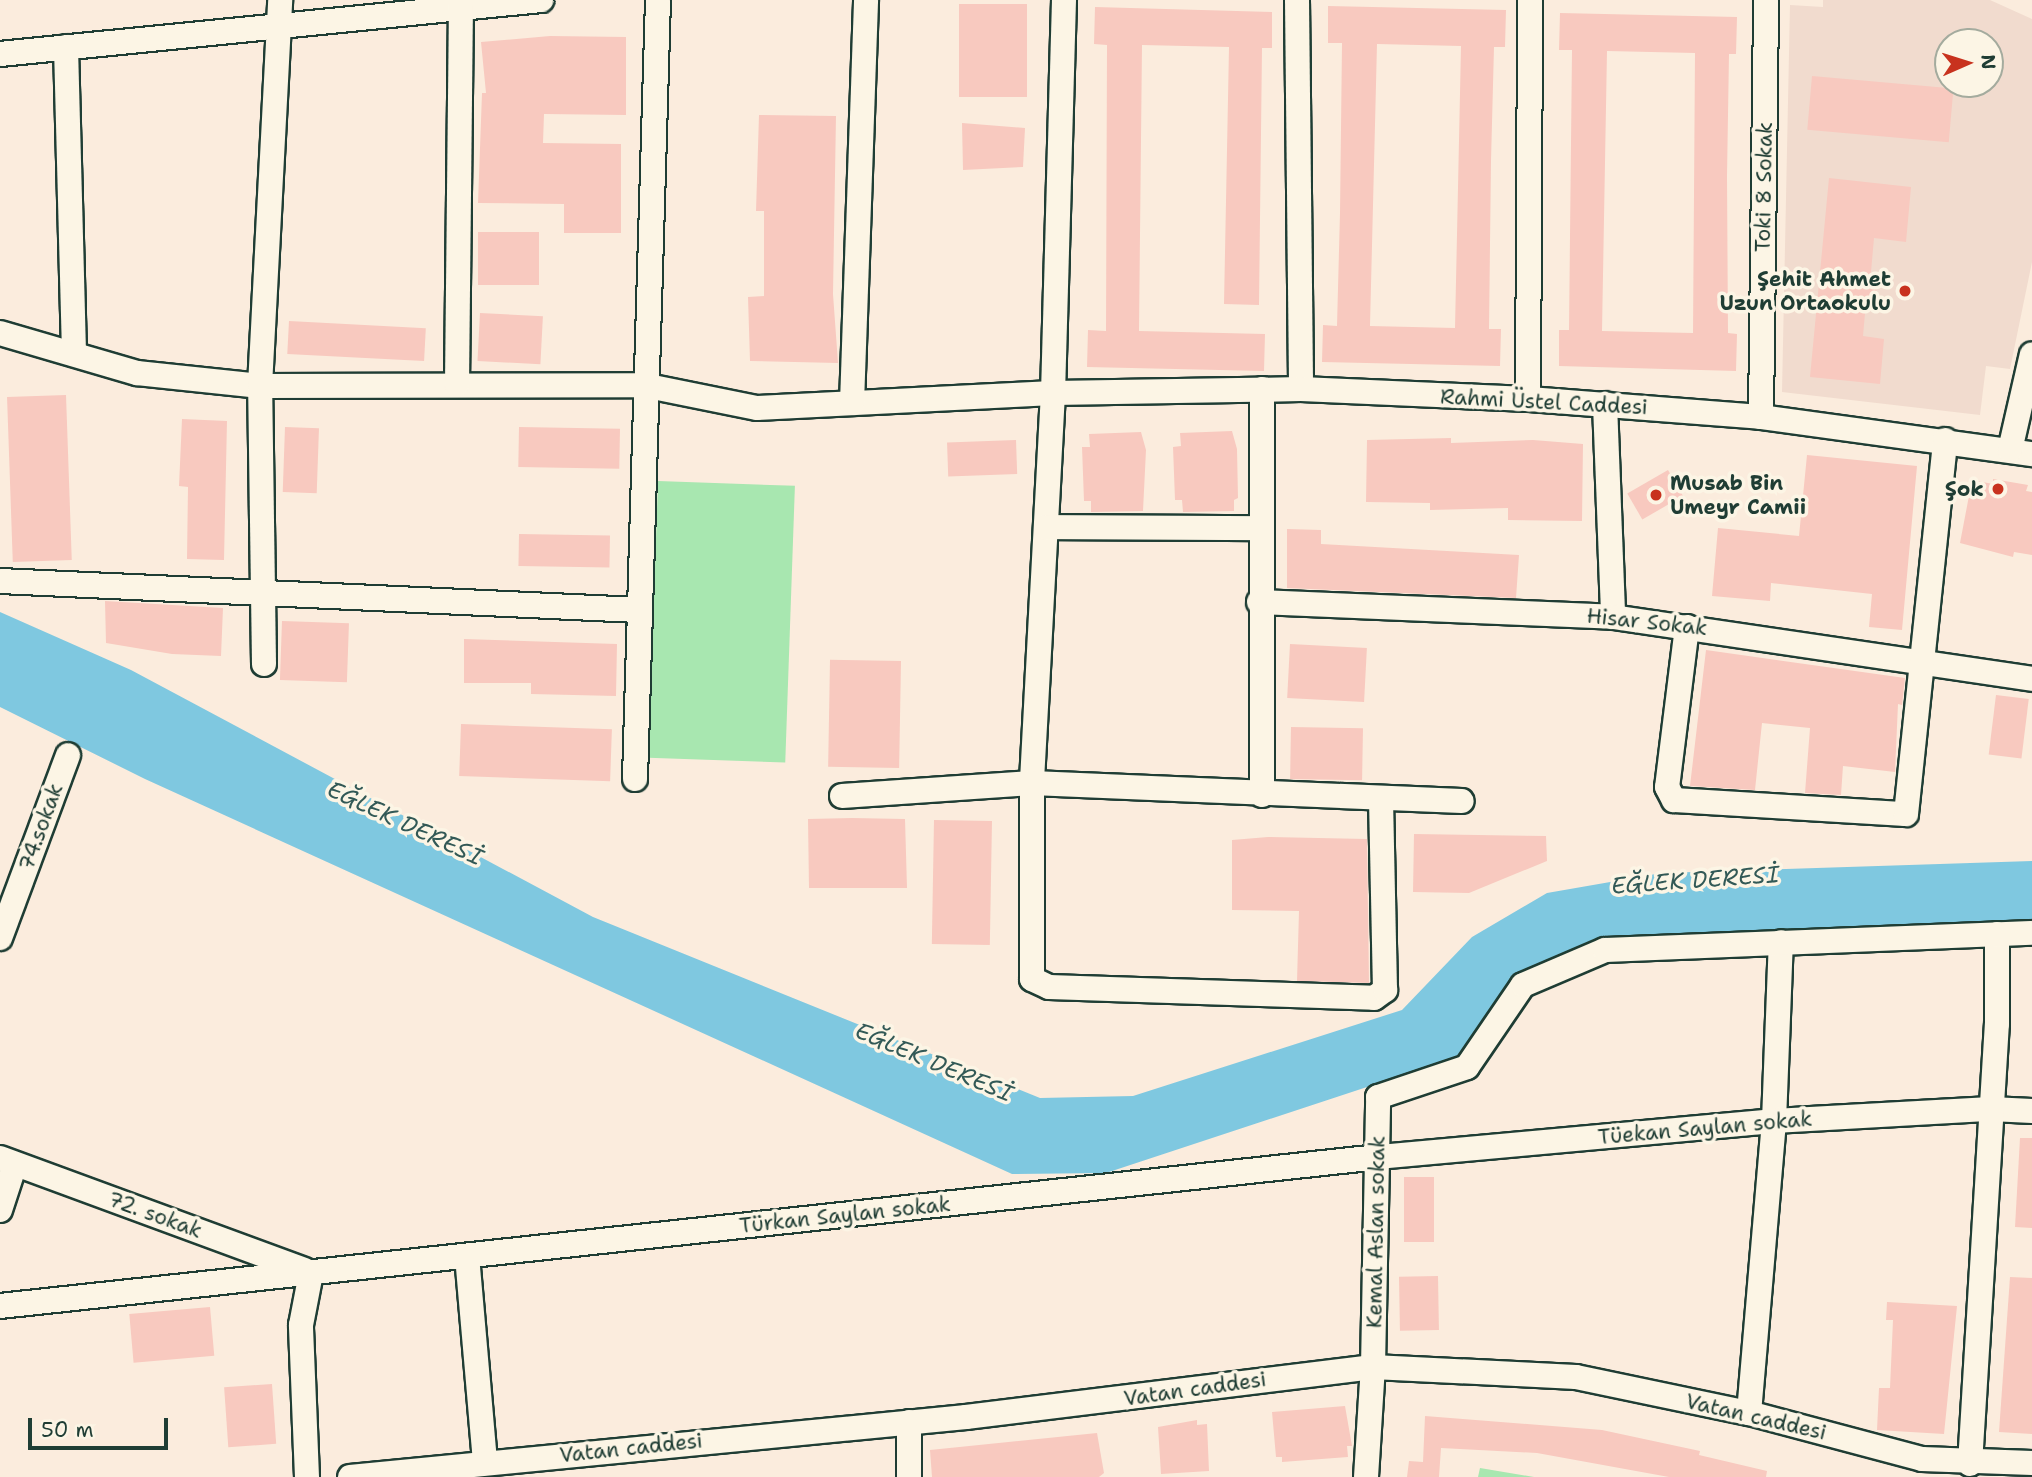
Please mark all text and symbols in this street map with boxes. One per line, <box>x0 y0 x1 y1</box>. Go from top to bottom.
north arrow <box>1934 28 2004 98</box>
text: N <box>1976 54 2001 70</box>
street label: Toki 8 Sokak <box>1750 122 1778 252</box>
place label: Şehit Ahmet Uzun Ortaokulu <box>1719 266 1891 316</box>
marker: Şehit Ahmet Uzun Ortaokulu <box>1897 283 1913 299</box>
street label: Rahmi Üstel Caddesi <box>1440 384 1648 420</box>
place label: Musab Bin Umeyr Camii <box>1670 470 1806 520</box>
place label: Şok <box>1945 476 1984 502</box>
marker: Şok <box>1990 481 2006 497</box>
marker: Musab Bin Umeyr Camii <box>1648 487 1664 503</box>
street label: Hisar Sokak <box>1585 603 1709 641</box>
water label: EĞLEK DERESİ <box>323 775 487 871</box>
street label: 74.sokak <box>14 780 68 874</box>
water label: EĞLEK DERESİ <box>1610 860 1780 900</box>
water label: EĞLEK DERESİ <box>851 1016 1017 1108</box>
street label: Tüekan Saylan sokak <box>1597 1106 1813 1150</box>
street label: Kemal Aslan sokak <box>1362 1135 1390 1329</box>
street label: 72. sokak <box>104 1186 206 1244</box>
street label: Türkan Saylan sokak <box>738 1191 952 1239</box>
street label: Vatan caddesi <box>1122 1367 1268 1411</box>
street label: Vatan caddesi <box>1683 1389 1829 1445</box>
scale bar <box>32 1404 172 1448</box>
text: 50 m <box>41 1416 94 1444</box>
street label: Vatan caddesi <box>558 1428 704 1468</box>

